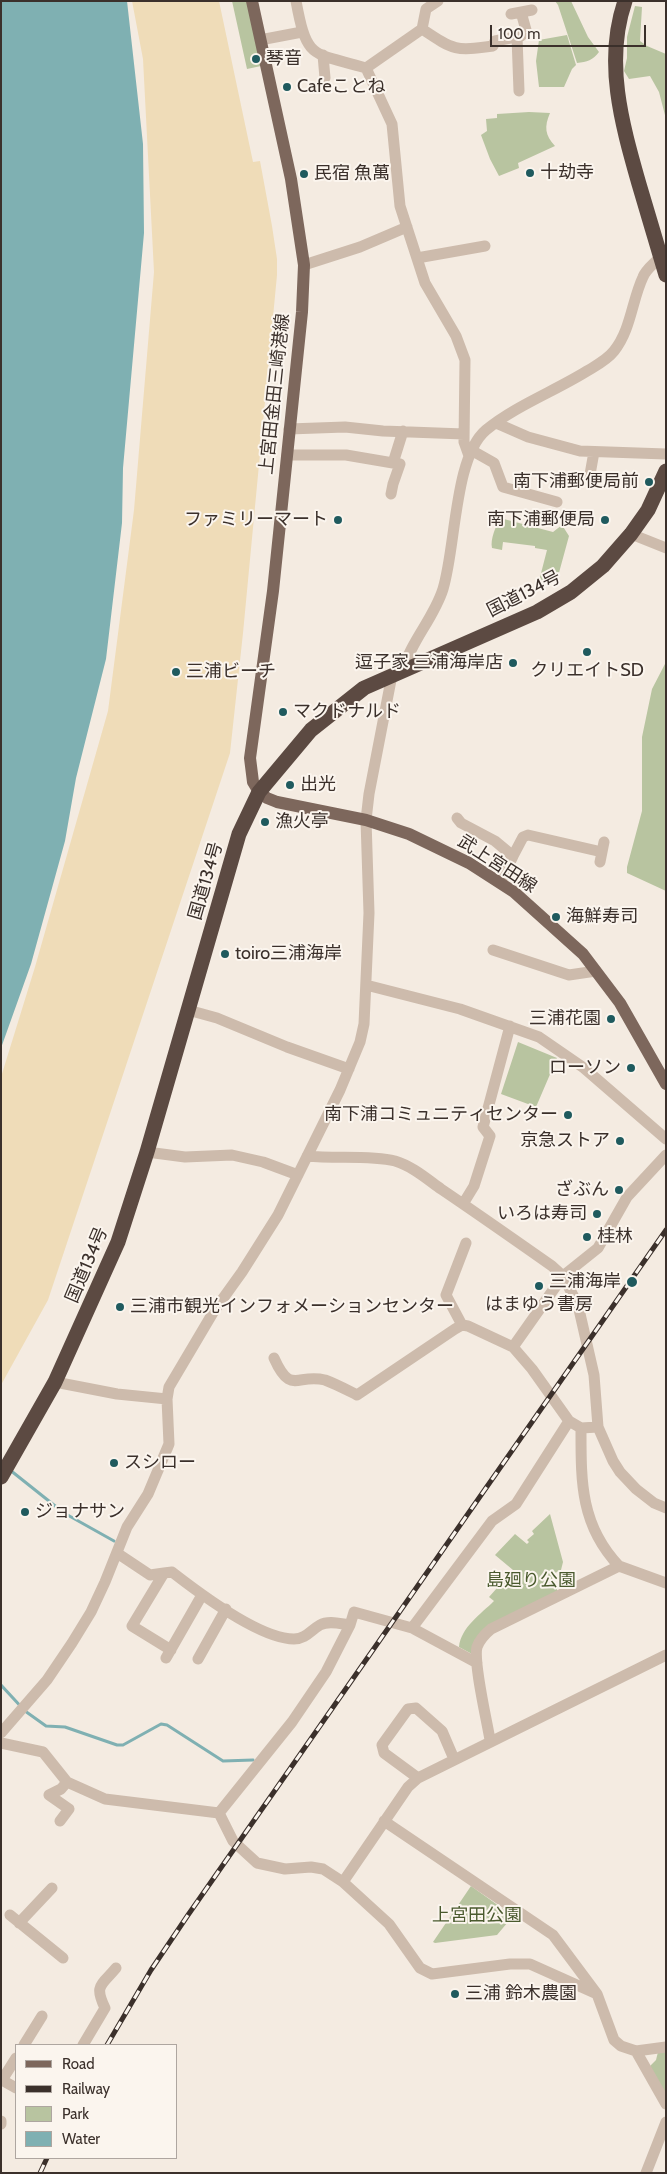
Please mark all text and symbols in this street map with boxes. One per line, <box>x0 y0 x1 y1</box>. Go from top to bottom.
scale bar <box>492 15 648 47</box>
text: 100 m <box>498 25 540 43</box>
place label: 琴音 <box>266 48 302 70</box>
marker: 琴音 <box>250 53 262 65</box>
place label: Cafeことね <box>297 76 386 98</box>
marker: Cafeことね <box>281 81 293 93</box>
place label: 十劫寺 <box>540 162 594 184</box>
place label: 民宿 魚萬 <box>314 163 390 185</box>
marker: 十劫寺 <box>524 167 536 179</box>
marker: 民宿 魚萬 <box>298 168 310 180</box>
street label: 上宮田金田三崎港線 <box>256 312 294 476</box>
place label: 南下浦郵便局前 <box>513 471 639 493</box>
marker: 南下浦郵便局前 <box>643 476 655 488</box>
place label: ファミリーマート <box>184 509 328 531</box>
place label: 南下浦郵便局 <box>487 509 595 531</box>
marker: ファミリーマート <box>332 514 344 526</box>
marker: 南下浦郵便局 <box>599 514 611 526</box>
street label: 国道134号 <box>483 566 565 622</box>
marker: クリエイトSD <box>581 646 593 658</box>
place label: 逗子家 三浦海岸店 <box>355 652 503 674</box>
marker: 逗子家 三浦海岸店 <box>507 657 519 669</box>
place label: クリエイトSD <box>530 660 644 682</box>
place label: 三浦ビーチ <box>186 661 276 683</box>
marker: 三浦ビーチ <box>170 666 182 678</box>
place label: マクドナルド <box>293 701 401 723</box>
marker: マクドナルド <box>277 706 289 718</box>
place label: 出光 <box>300 774 336 796</box>
marker: 出光 <box>284 779 296 791</box>
place label: 漁火亭 <box>275 811 329 833</box>
marker: 漁火亭 <box>259 816 271 828</box>
street label: 武上宮田線 <box>453 830 541 898</box>
street label: 国道134号 <box>185 840 227 922</box>
place label: 海鮮寿司 <box>566 906 638 928</box>
marker: 海鮮寿司 <box>550 911 562 923</box>
place label: toiro三浦海岸 <box>235 943 342 965</box>
marker: toiro三浦海岸 <box>219 948 231 960</box>
place label: 三浦花園 <box>529 1008 601 1030</box>
marker: 三浦花園 <box>605 1013 617 1025</box>
place label: ローソン <box>549 1057 621 1079</box>
marker: ローソン <box>625 1062 637 1074</box>
place label: 南下浦コミュニティセンター <box>324 1104 558 1126</box>
marker: 南下浦コミュニティセンター <box>562 1109 574 1121</box>
place label: 京急ストア <box>520 1130 610 1152</box>
marker: 京急ストア <box>614 1135 626 1147</box>
place label: ざぶん <box>555 1179 609 1201</box>
marker: ざぶん <box>613 1184 625 1196</box>
place label: いろは寿司 <box>497 1203 587 1225</box>
marker: いろは寿司 <box>591 1208 603 1220</box>
street label: 国道134号 <box>61 1224 113 1306</box>
place label: 桂林 <box>597 1226 633 1248</box>
marker: 桂林 <box>581 1231 593 1243</box>
place label: 三浦海岸 <box>549 1271 621 1293</box>
marker: 三浦海岸 <box>625 1275 639 1289</box>
marker: はまゆう書房 <box>533 1280 545 1292</box>
place label: はまゆう書房 <box>485 1294 593 1316</box>
place label: 三浦市観光インフォメーションセンター <box>130 1296 454 1318</box>
marker: 三浦市観光インフォメーションセンター <box>114 1301 126 1313</box>
place label: スシロー <box>124 1452 196 1474</box>
marker: スシロー <box>108 1457 120 1469</box>
place label: ジョナサン <box>35 1501 125 1523</box>
marker: ジョナサン <box>19 1506 31 1518</box>
park label: 島廻り公園 <box>486 1570 576 1592</box>
park label: 上宮田公園 <box>432 1905 522 1927</box>
place label: 三浦 鈴木農園 <box>465 1983 577 2005</box>
marker: 三浦 鈴木農園 <box>449 1988 461 2000</box>
legend <box>15 2044 178 2159</box>
text: Road <box>62 2055 95 2073</box>
text: Railway <box>62 2080 110 2098</box>
text: Park <box>62 2105 89 2123</box>
text: Water <box>62 2130 100 2148</box>

